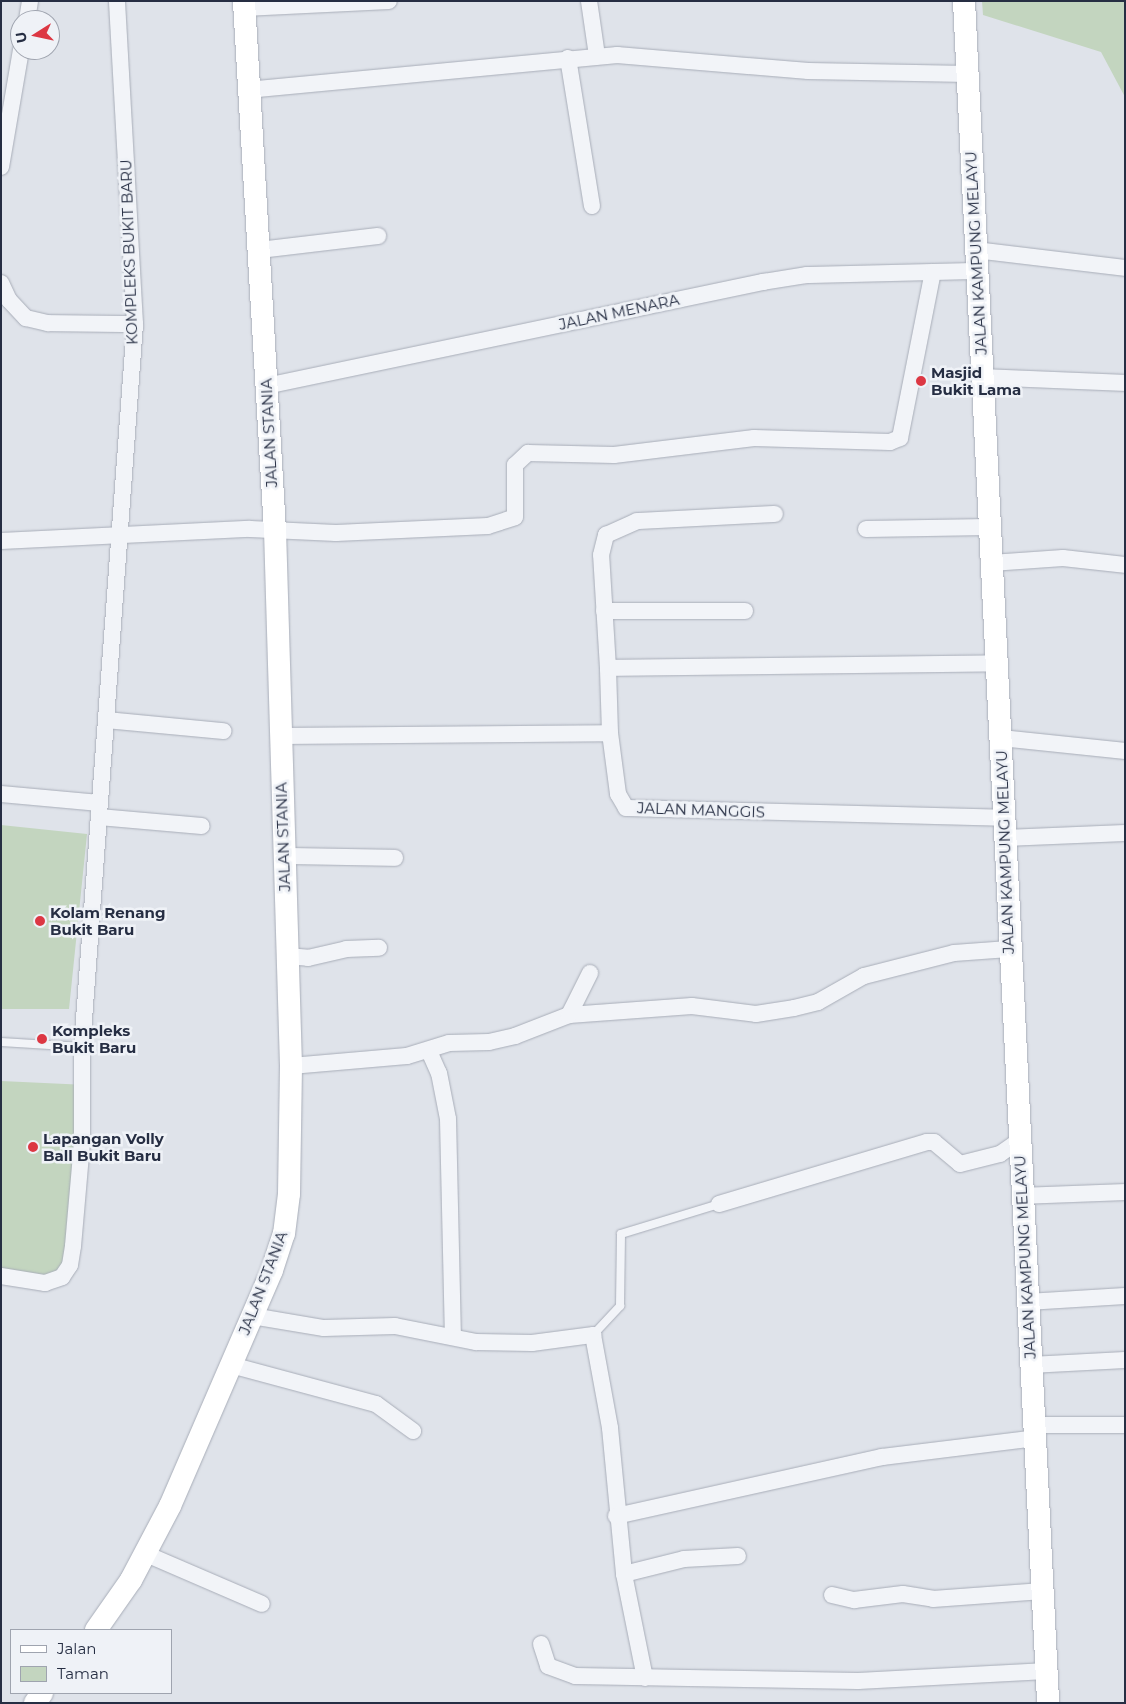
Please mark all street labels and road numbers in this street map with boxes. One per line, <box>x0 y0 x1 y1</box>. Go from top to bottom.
street label: JALAN KAMPUNG MELAYU <box>962 151 990 355</box>
street label: KOMPLEKS BUKIT BARU <box>117 159 141 345</box>
street label: JALAN MENARA <box>557 290 681 334</box>
street label: JALAN STANIA <box>257 378 281 488</box>
street label: JALAN KAMPUNG MELAYU <box>992 750 1018 954</box>
street label: JALAN STANIA <box>272 782 294 892</box>
street label: JALAN MANGGIS <box>637 799 765 821</box>
street label: JALAN KAMPUNG MELAYU <box>1011 1155 1039 1359</box>
street label: JALAN STANIA <box>235 1229 291 1337</box>

